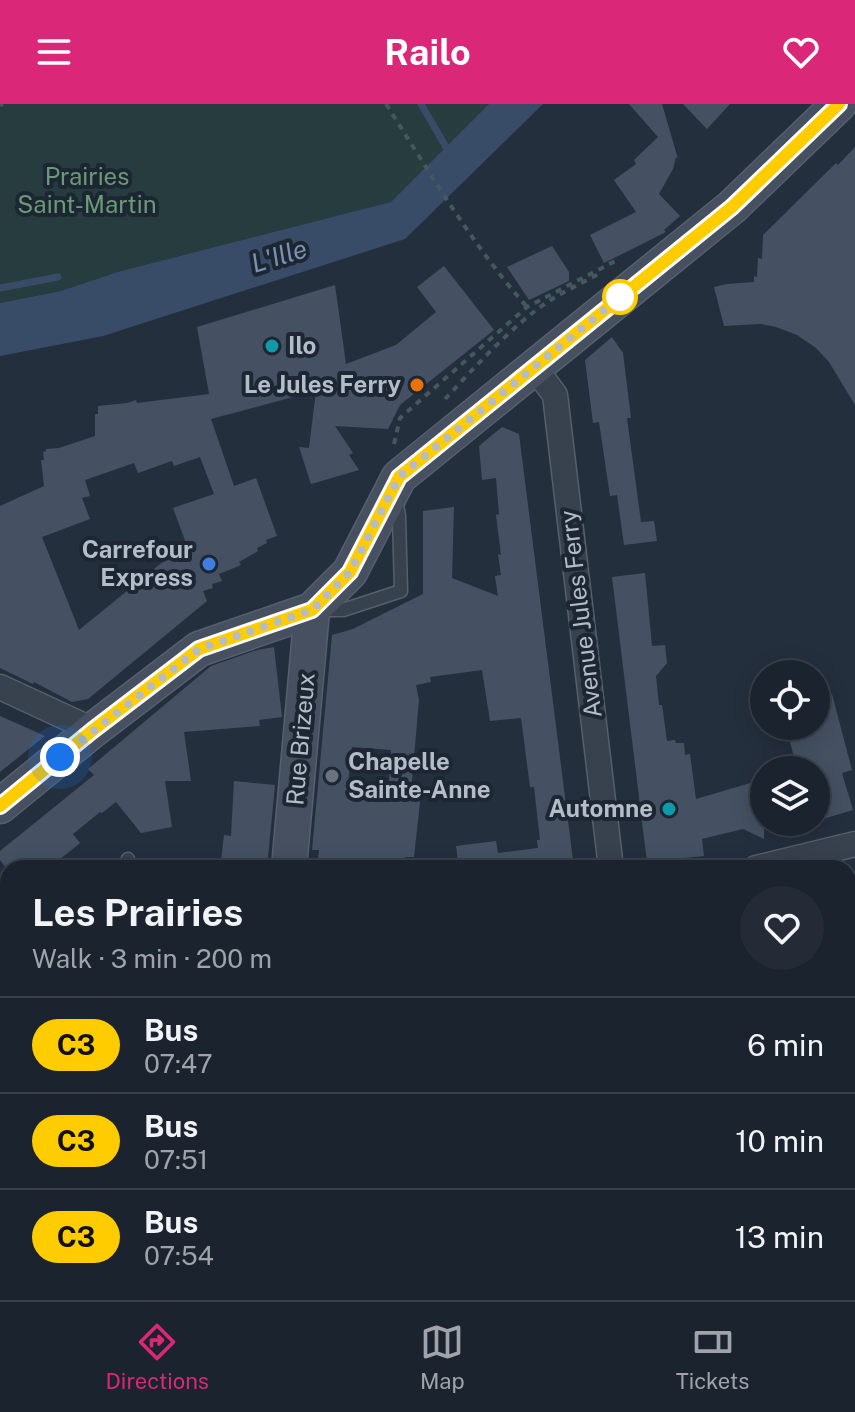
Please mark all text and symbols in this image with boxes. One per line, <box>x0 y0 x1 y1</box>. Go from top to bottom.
icon: menu <box>32 30 76 74</box>
icon: heart <box>779 30 823 74</box>
text: Railo <box>384 31 471 73</box>
park label: Prairies Saint-Martin <box>17 162 157 218</box>
water label: L'Ille <box>247 232 311 279</box>
unlabelled marker <box>603 280 637 314</box>
place label: Ilo <box>288 331 316 359</box>
marker: Ilo <box>263 337 281 355</box>
place label: Le Jules Ferry <box>244 370 401 398</box>
marker: Le Jules Ferry <box>408 376 426 394</box>
street label: Avenue Jules Ferry <box>553 509 607 720</box>
place label: Carrefour Express <box>82 535 193 591</box>
marker: Carrefour Express <box>200 555 218 573</box>
map controls <box>750 660 830 836</box>
button: locate <box>750 660 830 740</box>
street label: Rue Brizeux <box>280 671 320 806</box>
your location <box>40 737 80 777</box>
place label: Chapelle Sainte-Anne <box>348 747 491 803</box>
button: layers <box>750 756 830 836</box>
marker: Chapelle Sainte-Anne <box>323 767 341 785</box>
place label: Automne <box>549 794 653 822</box>
marker: Automne <box>660 800 678 818</box>
button: heart <box>740 886 824 970</box>
text: Les Prairies <box>32 890 243 935</box>
text: Walk · 3 min · 200 m <box>32 943 272 974</box>
text: Bus <box>144 1012 198 1048</box>
text: 6 min <box>747 1027 824 1063</box>
text: C3 <box>57 1028 95 1061</box>
text: 07:47 <box>144 1048 213 1079</box>
text: Bus <box>144 1108 198 1144</box>
text: 10 min <box>735 1123 824 1159</box>
text: C3 <box>57 1124 95 1157</box>
text: 07:51 <box>144 1144 208 1175</box>
text: Bus <box>144 1204 198 1240</box>
text: 13 min <box>735 1219 824 1255</box>
text: C3 <box>57 1220 95 1253</box>
text: 07:54 <box>144 1240 214 1271</box>
tab: Directions <box>106 1320 209 1394</box>
tab: Map <box>420 1320 465 1394</box>
tab: Tickets <box>676 1320 749 1394</box>

